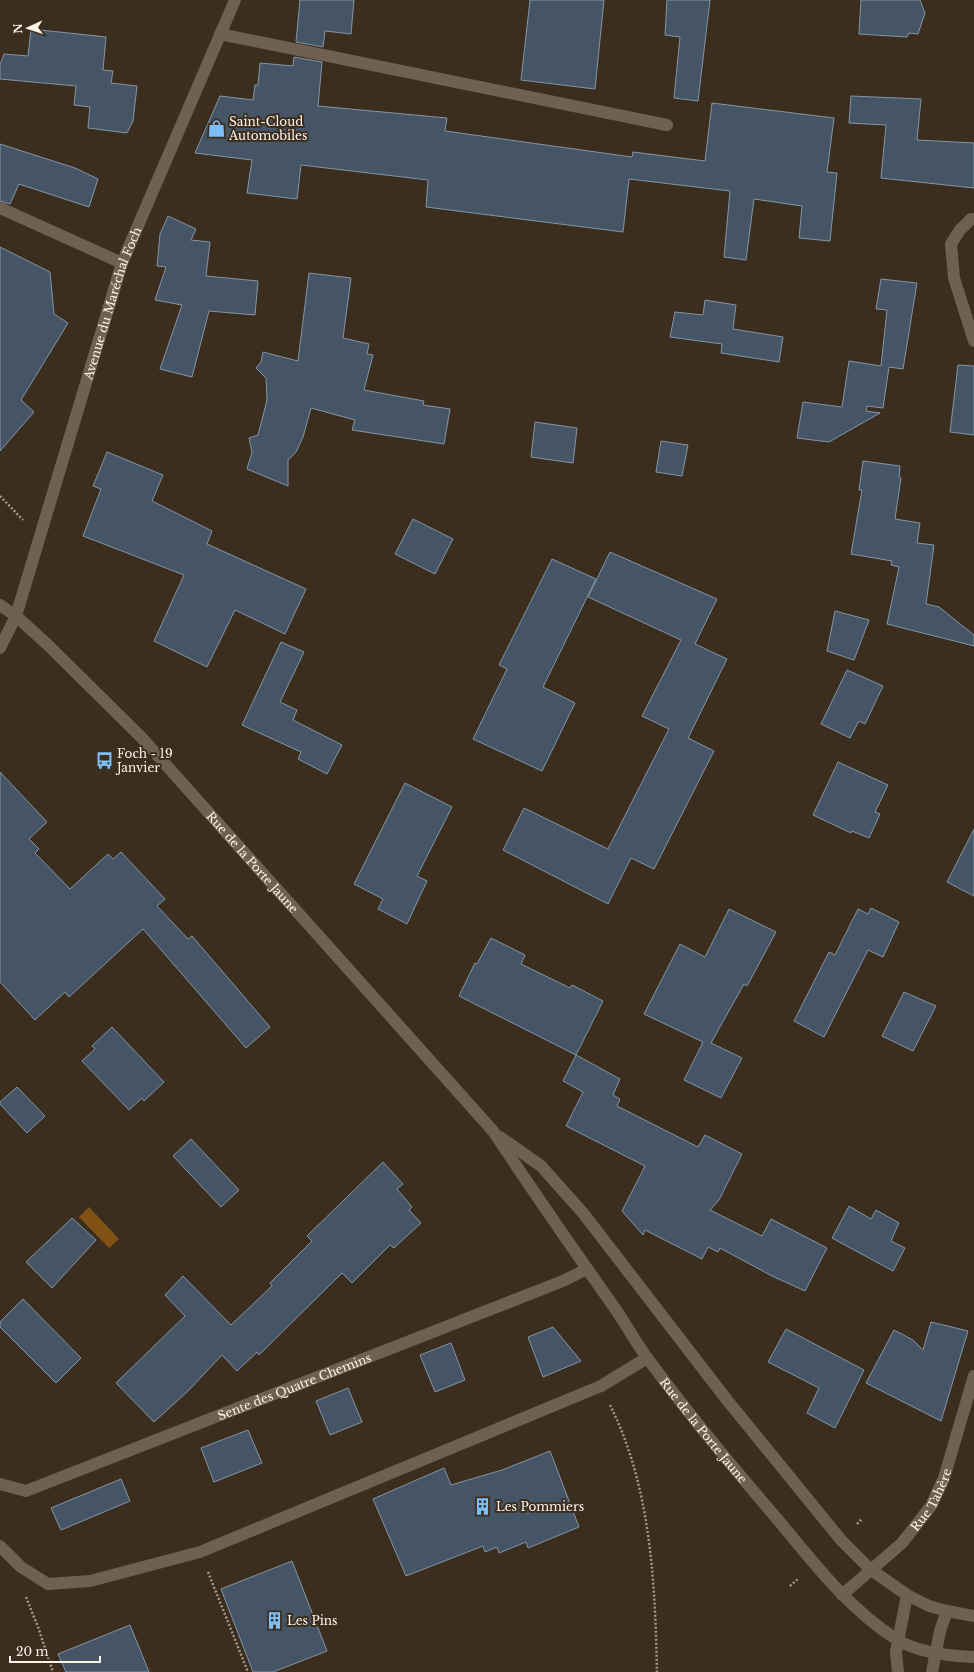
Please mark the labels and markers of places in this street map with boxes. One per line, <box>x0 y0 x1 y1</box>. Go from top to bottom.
place label: Saint-Cloud Automobiles <box>228 114 307 143</box>
shop icon: Saint-Cloud Automobiles <box>206 118 226 138</box>
place label: Foch - 19 Janvier <box>115 746 173 775</box>
bus stop icon: Foch - 19 Janvier <box>94 750 114 770</box>
building icon: Les Pommiers <box>473 1496 493 1516</box>
place label: Les Pommiers <box>496 1499 584 1514</box>
building icon: Les Pins <box>264 1610 284 1630</box>
place label: Les Pins <box>287 1613 338 1628</box>

